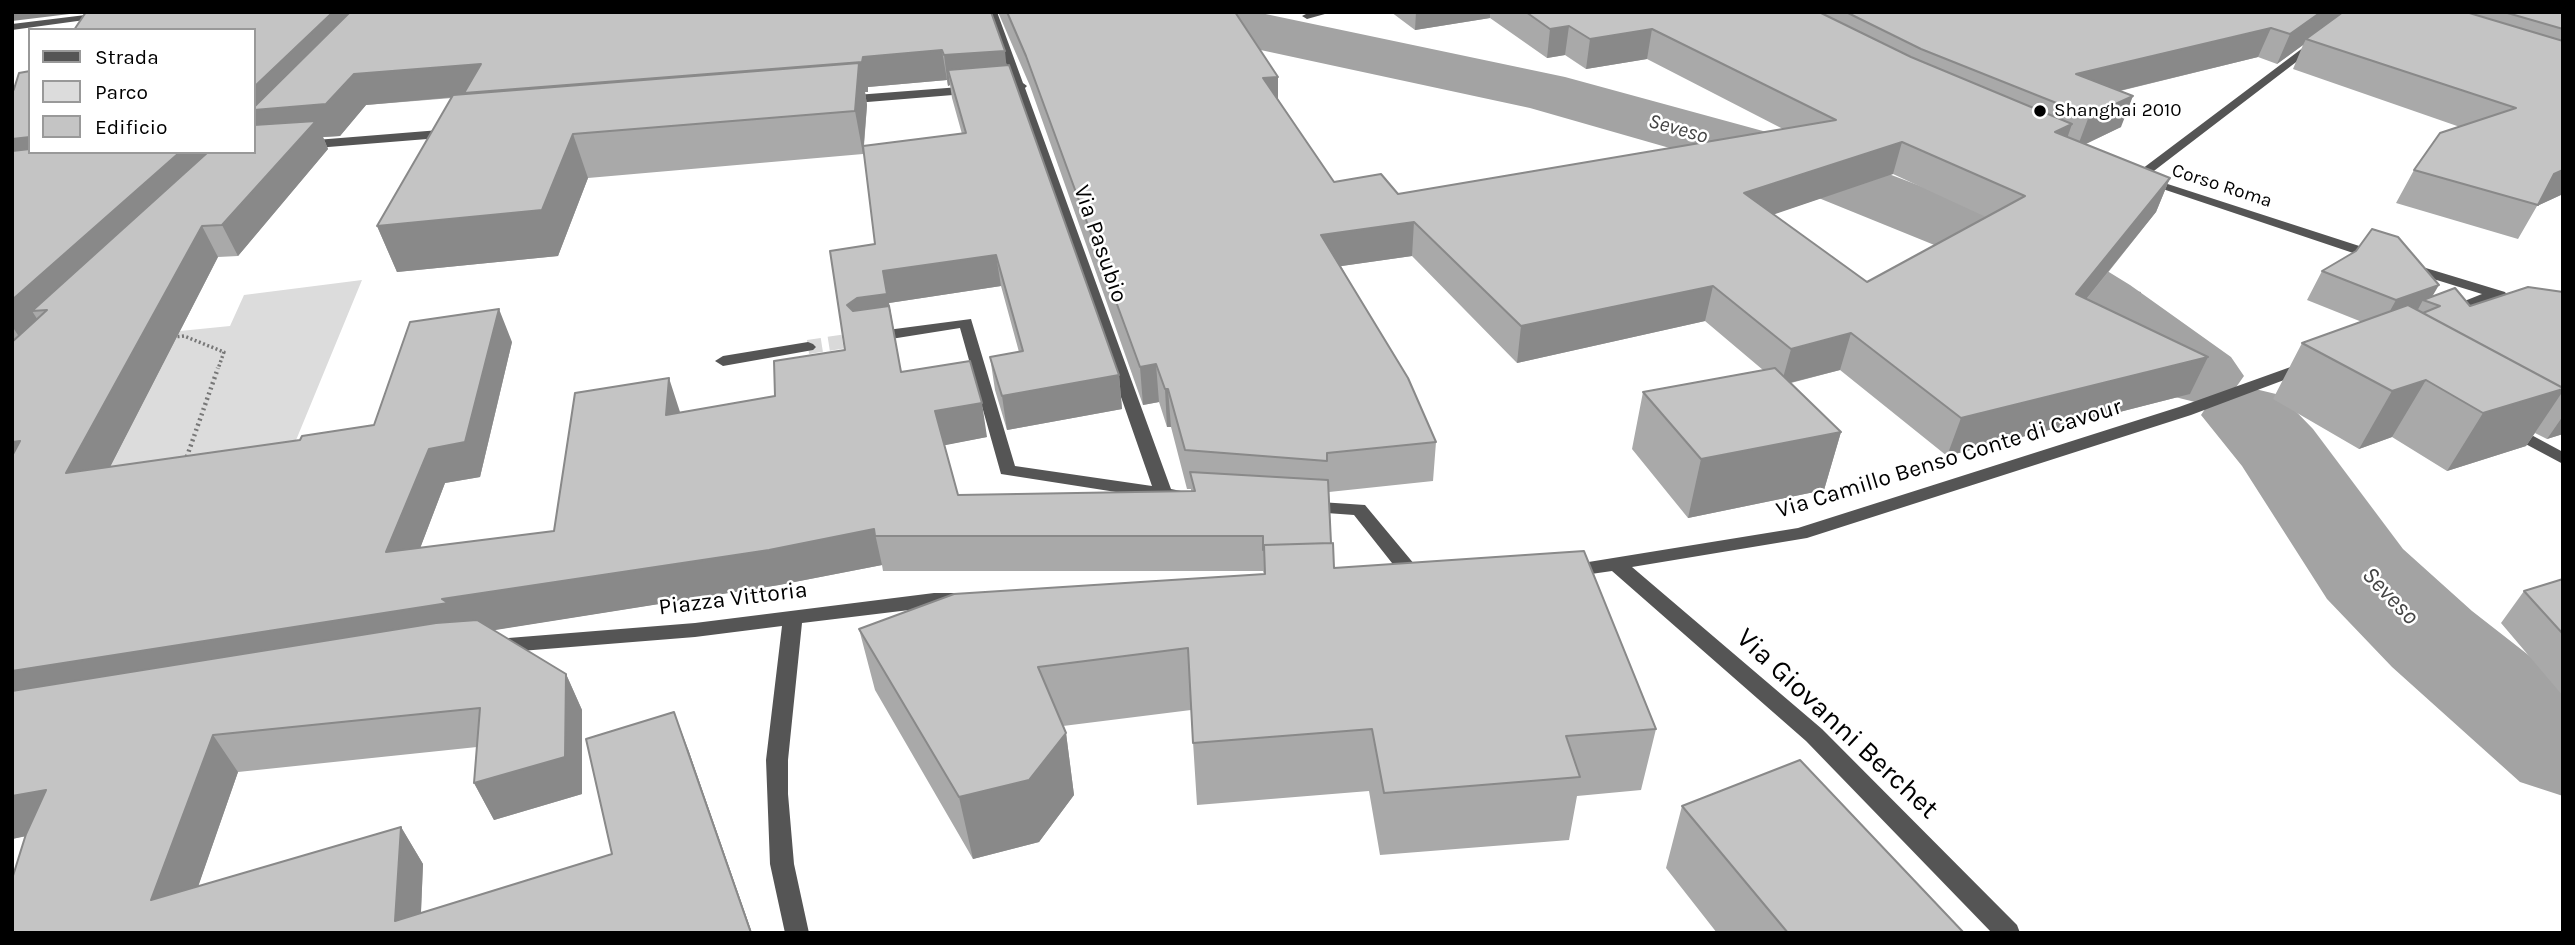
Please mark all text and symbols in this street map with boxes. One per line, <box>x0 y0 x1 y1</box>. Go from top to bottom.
legend <box>28 28 256 154</box>
text: Strada <box>95 45 159 69</box>
text: Parco <box>95 80 148 104</box>
place label: Shanghai 2010 <box>2054 100 2182 122</box>
marker: Shanghai 2010 <box>2032 103 2048 119</box>
water label: Seveso <box>1645 109 1711 149</box>
text: Edificio <box>95 115 168 139</box>
street label: Corso Roma <box>2169 159 2275 213</box>
street label: Via Pasubio <box>1067 182 1133 306</box>
street label: Via Camillo Benso Conte di Cavour <box>1773 393 2125 525</box>
water label: Seveso <box>2356 561 2424 631</box>
street label: Piazza Vittoria <box>657 576 809 622</box>
street label: Via Giovanni Berchet <box>1729 622 1945 826</box>

